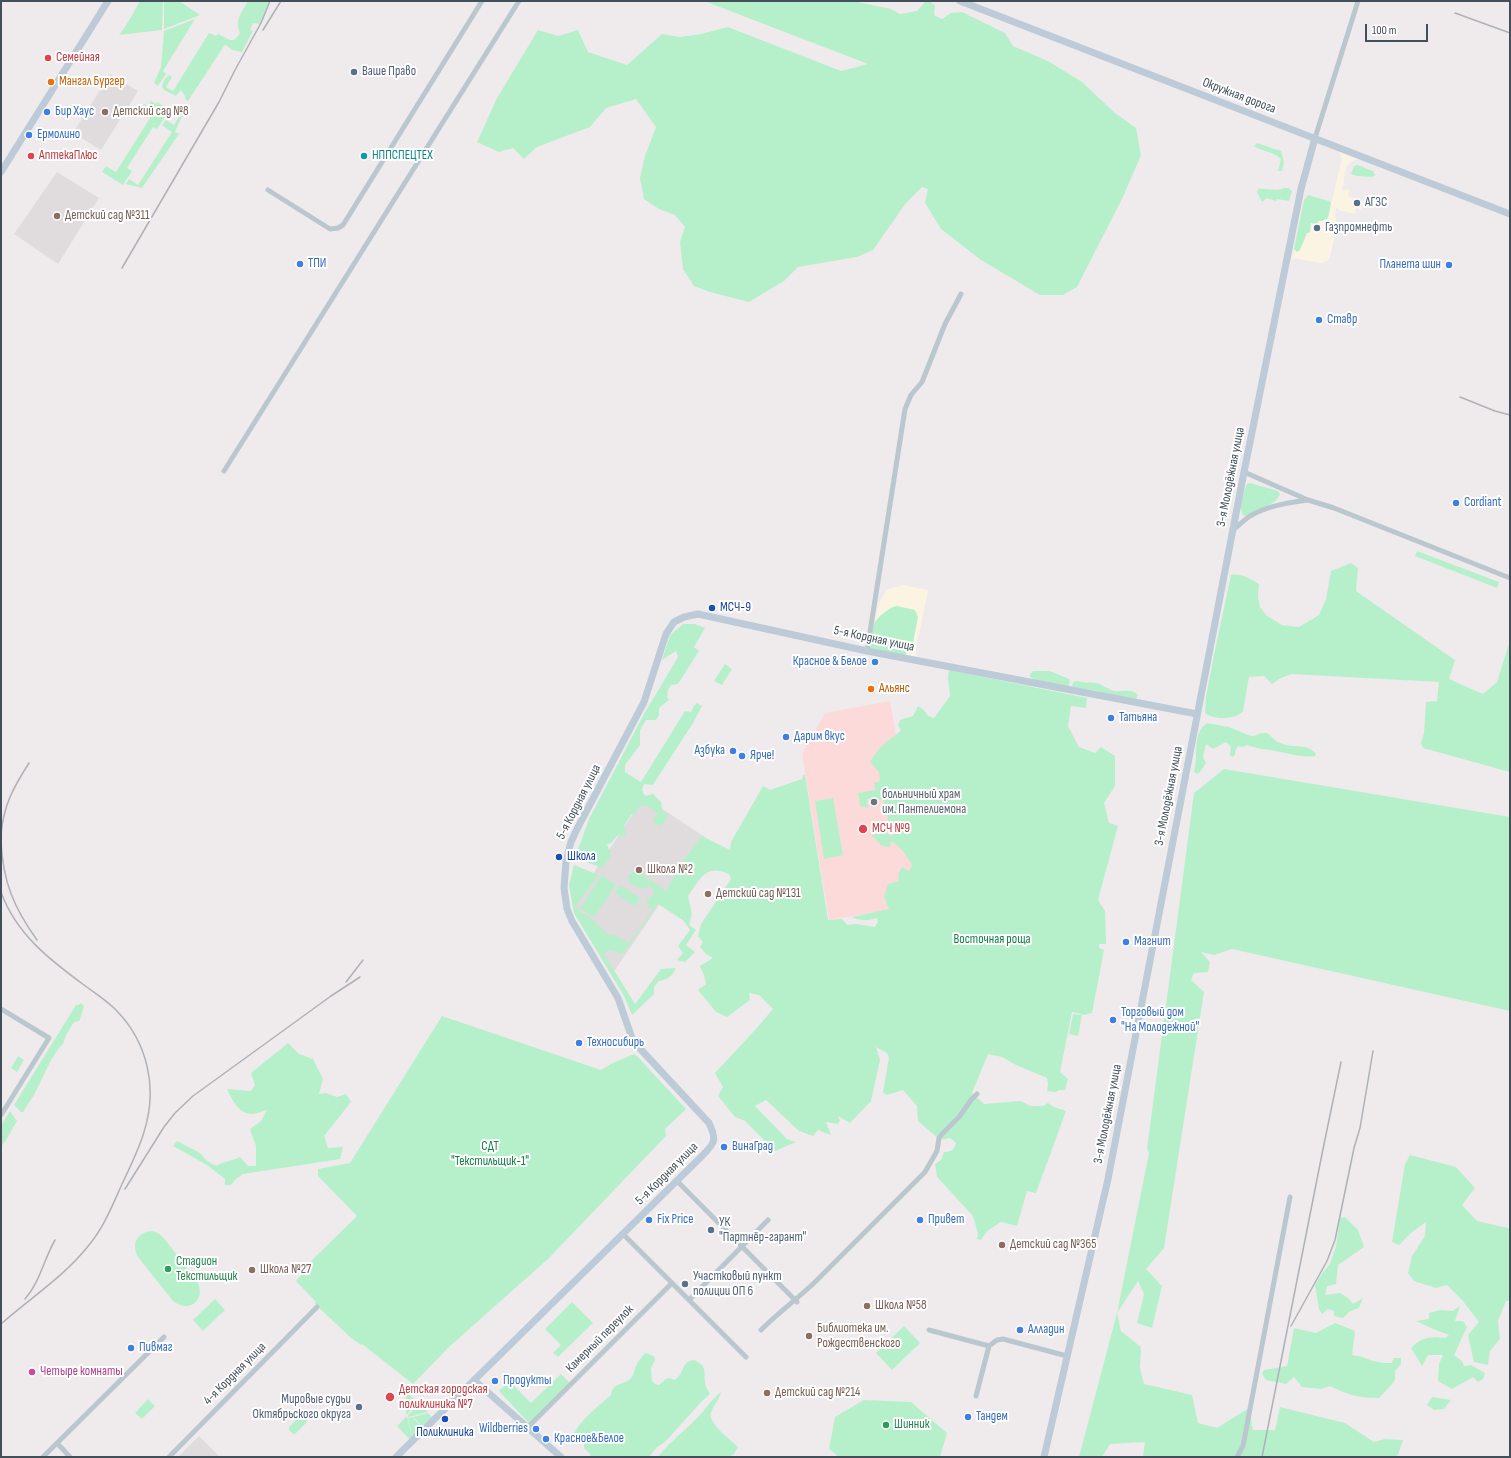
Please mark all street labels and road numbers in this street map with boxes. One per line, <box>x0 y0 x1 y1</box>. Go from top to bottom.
street label: Окружная дорога <box>1200 75 1278 117</box>
street label: 3-я Молодёжная улица <box>1214 426 1248 528</box>
street label: 5-я Кордная улица <box>832 623 916 655</box>
street label: 3-я Молодёжная улица <box>1152 745 1186 847</box>
street label: 5-я Кордная улица <box>553 762 605 842</box>
street label: 3-я Молодёжная улица <box>1091 1063 1125 1165</box>
street label: 5-я Кордная улица <box>632 1139 702 1209</box>
street label: Камерный переулок <box>563 1302 637 1376</box>
street label: 4-я Кордная улица <box>200 1339 270 1409</box>

